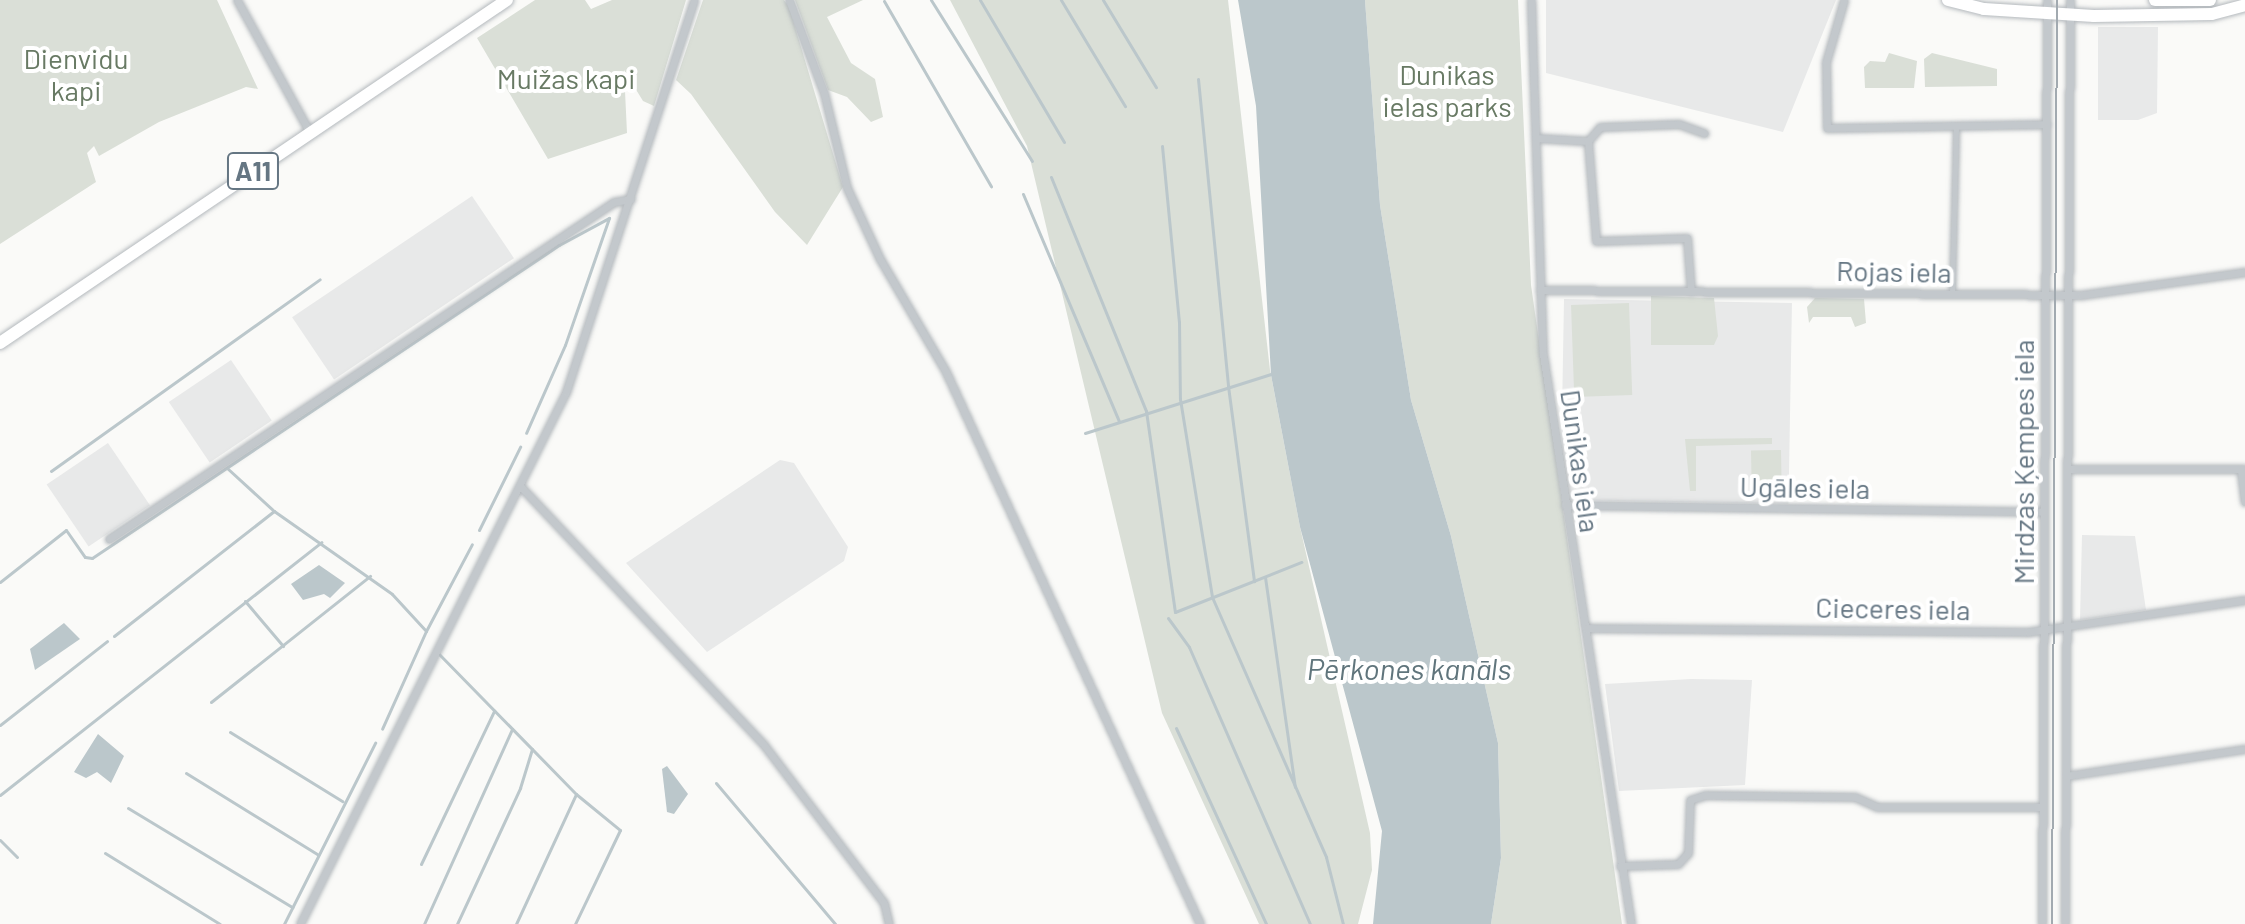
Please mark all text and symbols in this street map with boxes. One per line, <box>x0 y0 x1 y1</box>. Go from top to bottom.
park label: Dienvidu kapi <box>24 41 128 107</box>
park label: Dunikas ielas parks <box>1382 57 1512 123</box>
park label: Muižas kapi <box>497 61 635 95</box>
road number: A11 <box>225 149 281 193</box>
street label: Rojas iela <box>1836 253 1952 289</box>
street label: Mirdzas Ķempes iela <box>2006 340 2040 584</box>
street label: Dunikas iela <box>1554 387 1608 535</box>
street label: Ugāles iela <box>1740 469 1870 505</box>
street label: Cieceres iela <box>1815 590 1971 626</box>
water label: Pērkones kanāls <box>1307 650 1511 686</box>

